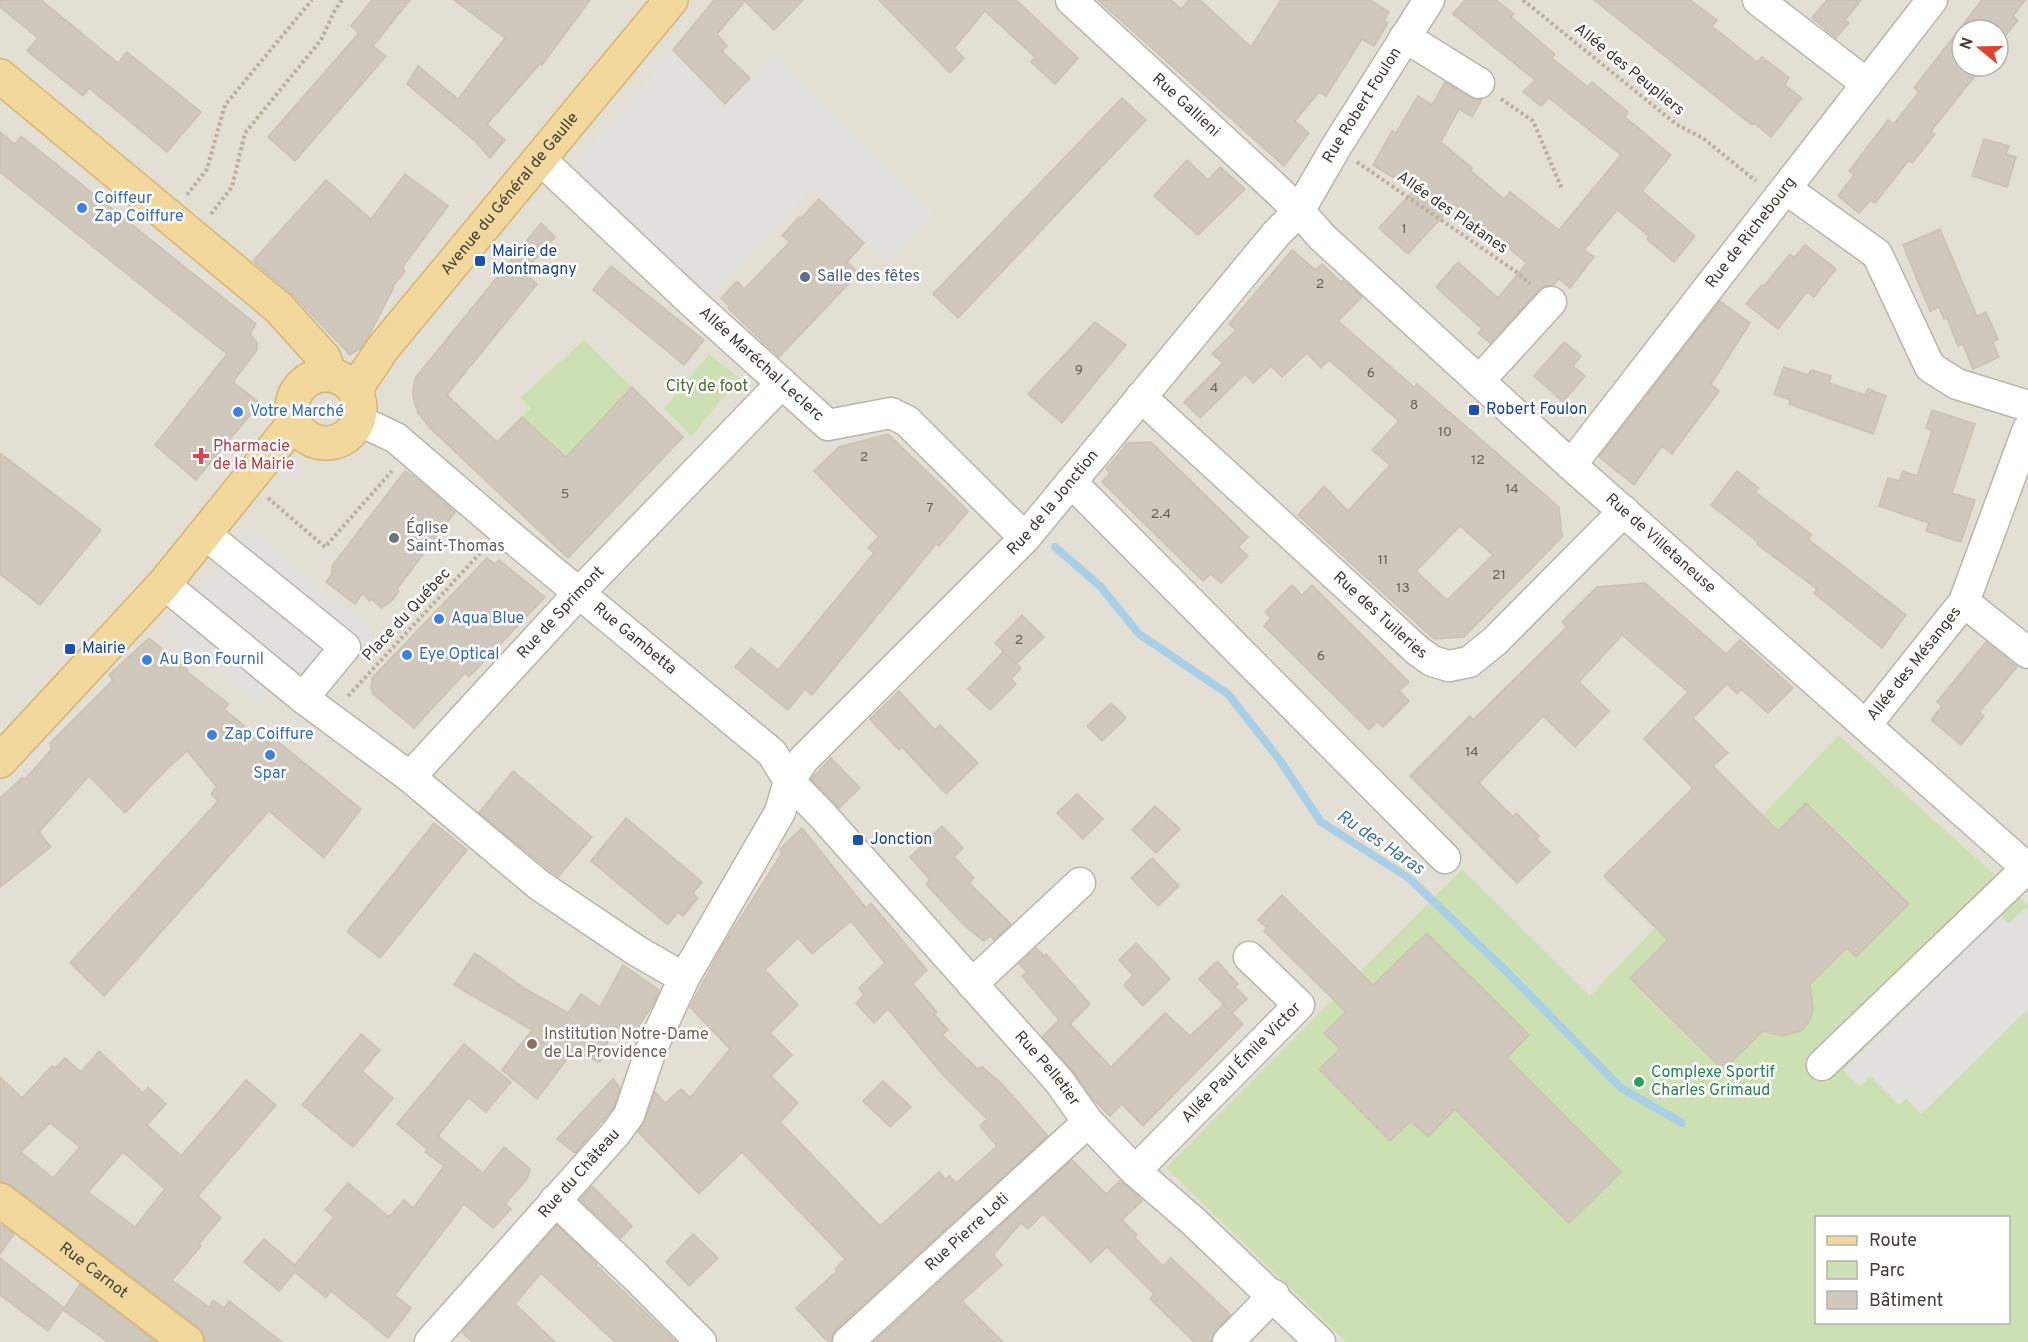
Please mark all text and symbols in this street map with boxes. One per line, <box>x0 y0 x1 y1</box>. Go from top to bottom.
north arrow <box>1950 18 2010 78</box>
street label: Allée des Peupliers <box>1570 19 1688 121</box>
text: N <box>1956 35 1979 52</box>
street label: Rue Robert Foulon <box>1319 44 1406 167</box>
street label: Rue Gallieni <box>1148 69 1224 142</box>
street label: Avenue du Général de Gaulle <box>437 109 583 280</box>
street label: Allée des Platanes <box>1393 167 1511 259</box>
street label: Rue de Richebourg <box>1702 173 1801 293</box>
place label: Coiffeur Zap Coiffure <box>94 189 184 227</box>
marker: Coiffeur Zap Coiffure <box>75 201 89 215</box>
house number: 1 <box>1401 221 1407 238</box>
place label: Mairie de Montmagny <box>492 242 577 280</box>
marker: Mairie de Montmagny <box>473 254 487 268</box>
place label: Salle des fêtes <box>817 267 920 287</box>
marker: Salle des fêtes <box>798 270 812 284</box>
house number: 2 <box>1316 276 1324 293</box>
street label: Allée Maréchal Leclerc <box>694 303 828 426</box>
house number: 9 <box>1075 362 1083 379</box>
house number: 6 <box>1367 365 1375 382</box>
park label: City de foot <box>666 377 748 397</box>
house number: 4 <box>1210 380 1218 397</box>
house number: 8 <box>1410 397 1418 414</box>
place label: Robert Foulon <box>1486 400 1587 420</box>
place label: Votre Marché <box>250 402 344 422</box>
marker: Robert Foulon <box>1467 403 1481 417</box>
marker: Votre Marché <box>231 405 245 419</box>
house number: 10 <box>1438 424 1452 441</box>
place label: Pharmacie de la Mairie <box>213 437 294 475</box>
street label: Rue de la Jonction <box>1003 446 1103 560</box>
marker: Pharmacie de la Mairie <box>194 449 208 463</box>
house number: 2 <box>860 449 868 466</box>
house number: 12 <box>1471 452 1485 469</box>
house number: 14 <box>1505 481 1519 498</box>
house number: 5 <box>561 486 569 503</box>
street label: Rue de Villetaneuse <box>1601 490 1720 598</box>
house number: 7 <box>926 500 934 517</box>
house number: 2.4 <box>1151 506 1171 523</box>
place label: Église Saint-Thomas <box>406 517 505 557</box>
marker: Église Saint-Thomas <box>387 531 401 545</box>
house number: 11 <box>1378 552 1388 569</box>
street label: Rue de Sprimont <box>513 562 609 664</box>
street label: Place du Québec <box>359 564 455 666</box>
house number: 21 <box>1492 567 1506 584</box>
street label: Rue des Tuileries <box>1329 568 1431 664</box>
house number: 13 <box>1396 580 1410 597</box>
street label: Rue Gambetta <box>589 599 680 680</box>
street label: Allée des Mésanges <box>1863 603 1966 725</box>
place label: Aqua Blue <box>451 609 524 629</box>
marker: Aqua Blue <box>432 612 446 626</box>
house number: 2 <box>1015 632 1023 649</box>
place label: Mairie <box>82 639 126 659</box>
marker: Mairie <box>63 642 77 656</box>
place label: Eye Optical <box>419 645 499 665</box>
marker: Eye Optical <box>400 648 414 662</box>
house number: 6 <box>1317 648 1325 665</box>
place label: Au Bon Fournil <box>159 650 264 670</box>
marker: Au Bon Fournil <box>140 653 154 667</box>
place label: Zap Coiffure <box>224 725 314 745</box>
marker: Zap Coiffure <box>205 728 219 742</box>
house number: 14 <box>1465 744 1479 761</box>
marker: Spar <box>263 748 277 762</box>
place label: Spar <box>253 764 287 784</box>
water label: Ru des Haras <box>1332 805 1429 881</box>
place label: Jonction <box>870 830 932 850</box>
marker: Jonction <box>851 833 865 847</box>
street label: Allée Paul Émile Victor <box>1178 998 1306 1127</box>
place label: Institution Notre-Dame de La Providence <box>544 1025 709 1063</box>
street label: Rue Pelletier <box>1010 1027 1084 1111</box>
marker: Institution Notre-Dame de La Providence <box>525 1037 539 1051</box>
place label: Complexe Sportif Charles Grimaud <box>1651 1063 1776 1101</box>
marker: Complexe Sportif Charles Grimaud <box>1632 1075 1646 1089</box>
street label: Rue du Château <box>534 1125 625 1223</box>
street label: Rue Pierre Loti <box>921 1189 1013 1276</box>
legend <box>1815 1216 2010 1324</box>
text: Route <box>1869 1230 1917 1253</box>
street label: Rue Carnot <box>55 1238 131 1303</box>
text: Parc <box>1869 1260 1905 1283</box>
text: Bâtiment <box>1869 1290 1943 1313</box>

